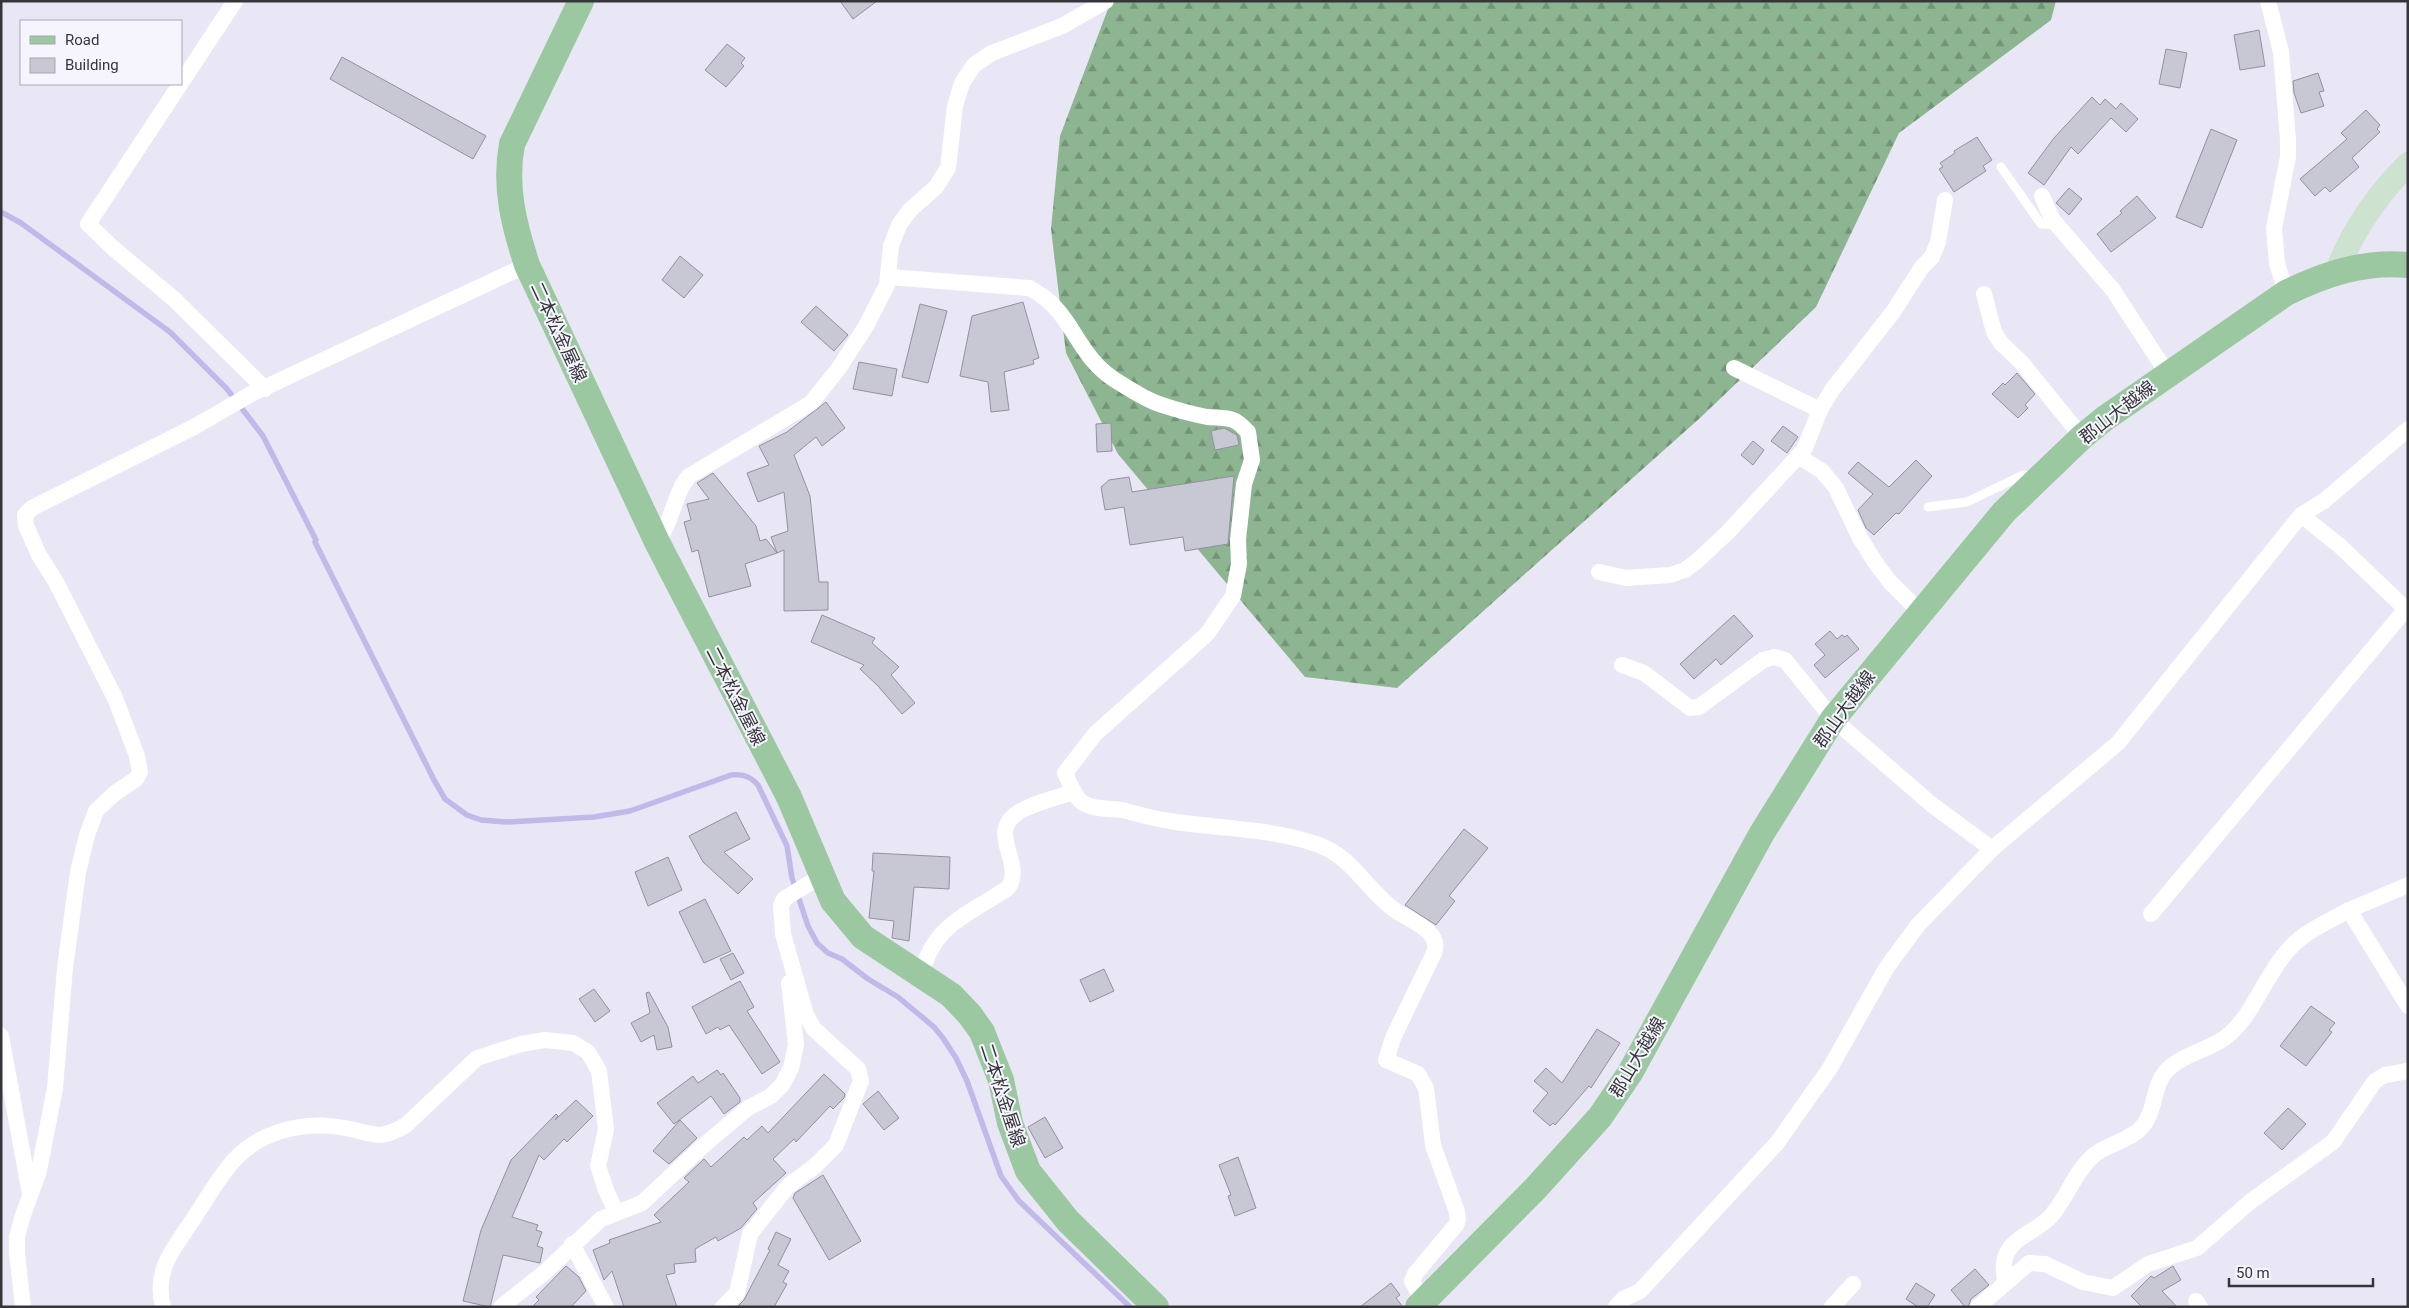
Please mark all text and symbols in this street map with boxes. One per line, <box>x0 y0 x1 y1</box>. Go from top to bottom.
legend <box>20 20 182 85</box>
text: Road <box>65 31 99 49</box>
text: Building <box>65 56 119 74</box>
street label: 二本松金屋線 <box>527 279 591 385</box>
street label: 郡山大越線 <box>2075 376 2159 448</box>
street label: 二本松金屋線 <box>702 643 770 749</box>
street label: 郡山大越線 <box>1809 666 1879 752</box>
street label: 郡山大越線 <box>1605 1013 1669 1101</box>
street label: 二本松金屋線 <box>976 1040 1030 1150</box>
scale bar <box>2229 1256 2373 1288</box>
text: 50 m <box>2236 1264 2270 1282</box>

